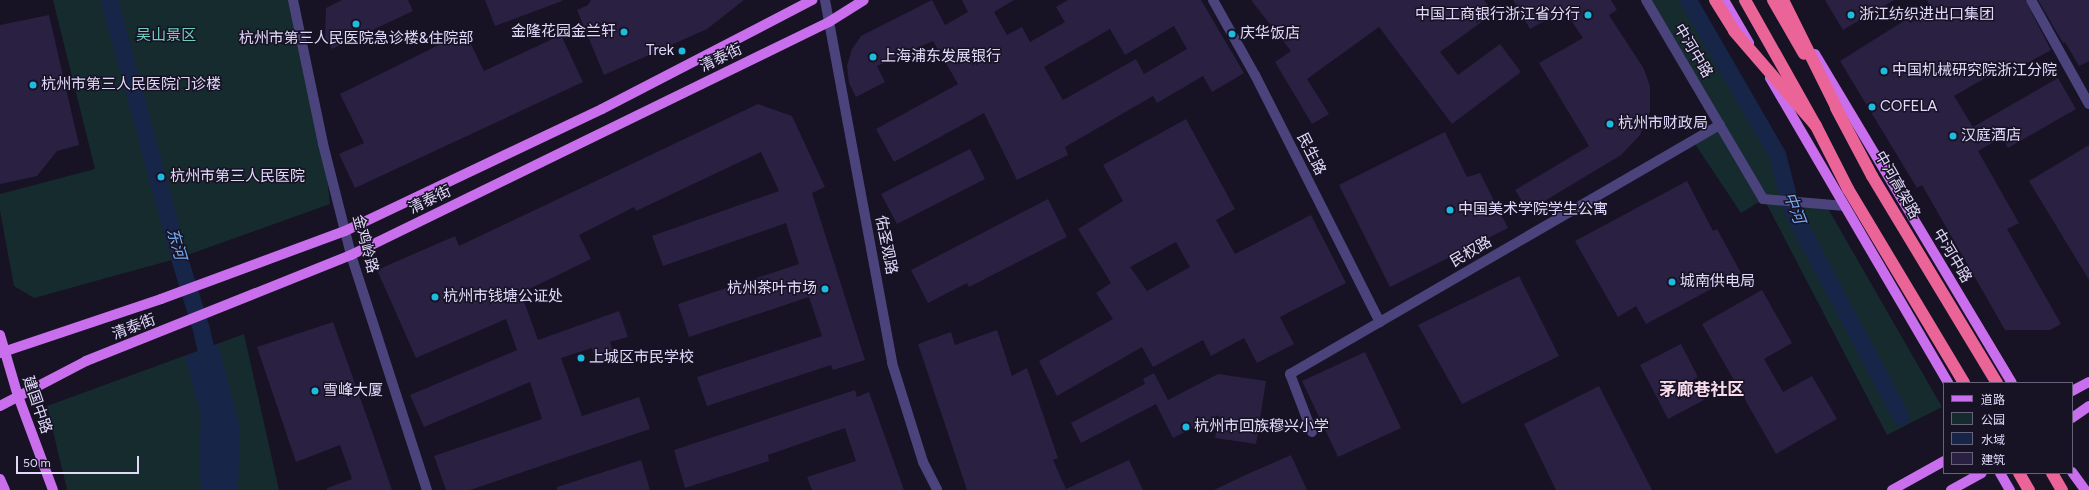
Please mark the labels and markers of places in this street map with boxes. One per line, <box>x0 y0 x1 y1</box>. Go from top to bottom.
place label: 中国工商银行浙江省分行 <box>1415 6 1580 24</box>
place label: 浙江纺织进出口集团 <box>1859 6 1994 24</box>
marker: 中国工商银行浙江省分行 <box>1583 10 1593 20</box>
marker: 浙江纺织进出口集团 <box>1846 10 1856 20</box>
marker: 杭州市第三人民医院急诊楼&住院部 <box>351 19 361 29</box>
place label: 金隆花园金兰轩 <box>511 23 616 41</box>
place label: 庆华饭店 <box>1240 25 1300 43</box>
marker: 金隆花园金兰轩 <box>619 27 629 37</box>
marker: 庆华饭店 <box>1227 29 1237 39</box>
place label: 杭州市第三人民医院急诊楼&住院部 <box>239 30 473 48</box>
place label: Trek <box>646 42 674 60</box>
marker: Trek <box>677 46 687 56</box>
place label: 上海浦东发展银行 <box>881 48 1001 66</box>
marker: 上海浦东发展银行 <box>868 52 878 62</box>
place label: 中国机械研究院浙江分院 <box>1892 62 2057 80</box>
marker: 中国机械研究院浙江分院 <box>1879 66 1889 76</box>
place label: 杭州市第三人民医院门诊楼 <box>41 76 221 94</box>
marker: 杭州市第三人民医院门诊楼 <box>28 80 38 90</box>
place label: COFELA <box>1880 98 1937 116</box>
marker: COFELA <box>1867 102 1877 112</box>
place label: 杭州市财政局 <box>1618 115 1708 133</box>
marker: 杭州市财政局 <box>1605 119 1615 129</box>
place label: 汉庭酒店 <box>1961 127 2021 145</box>
marker: 汉庭酒店 <box>1948 131 1958 141</box>
place label: 杭州市第三人民医院 <box>170 168 305 186</box>
marker: 杭州市第三人民医院 <box>155 171 167 183</box>
place label: 中国美术学院学生公寓 <box>1458 201 1608 219</box>
marker: 中国美术学院学生公寓 <box>1445 205 1455 215</box>
place label: 城南供电局 <box>1680 273 1755 291</box>
marker: 城南供电局 <box>1667 277 1677 287</box>
place label: 杭州茶叶市场 <box>727 280 817 298</box>
marker: 杭州茶叶市场 <box>820 284 830 294</box>
place label: 杭州市钱塘公证处 <box>443 288 563 306</box>
marker: 杭州市钱塘公证处 <box>430 292 440 302</box>
place label: 上城区市民学校 <box>589 349 694 367</box>
marker: 上城区市民学校 <box>576 353 586 363</box>
place label: 雪峰大厦 <box>323 382 383 400</box>
marker: 雪峰大厦 <box>310 386 320 396</box>
place label: 杭州市回族穆兴小学 <box>1194 418 1329 436</box>
marker: 杭州市回族穆兴小学 <box>1181 422 1191 432</box>

